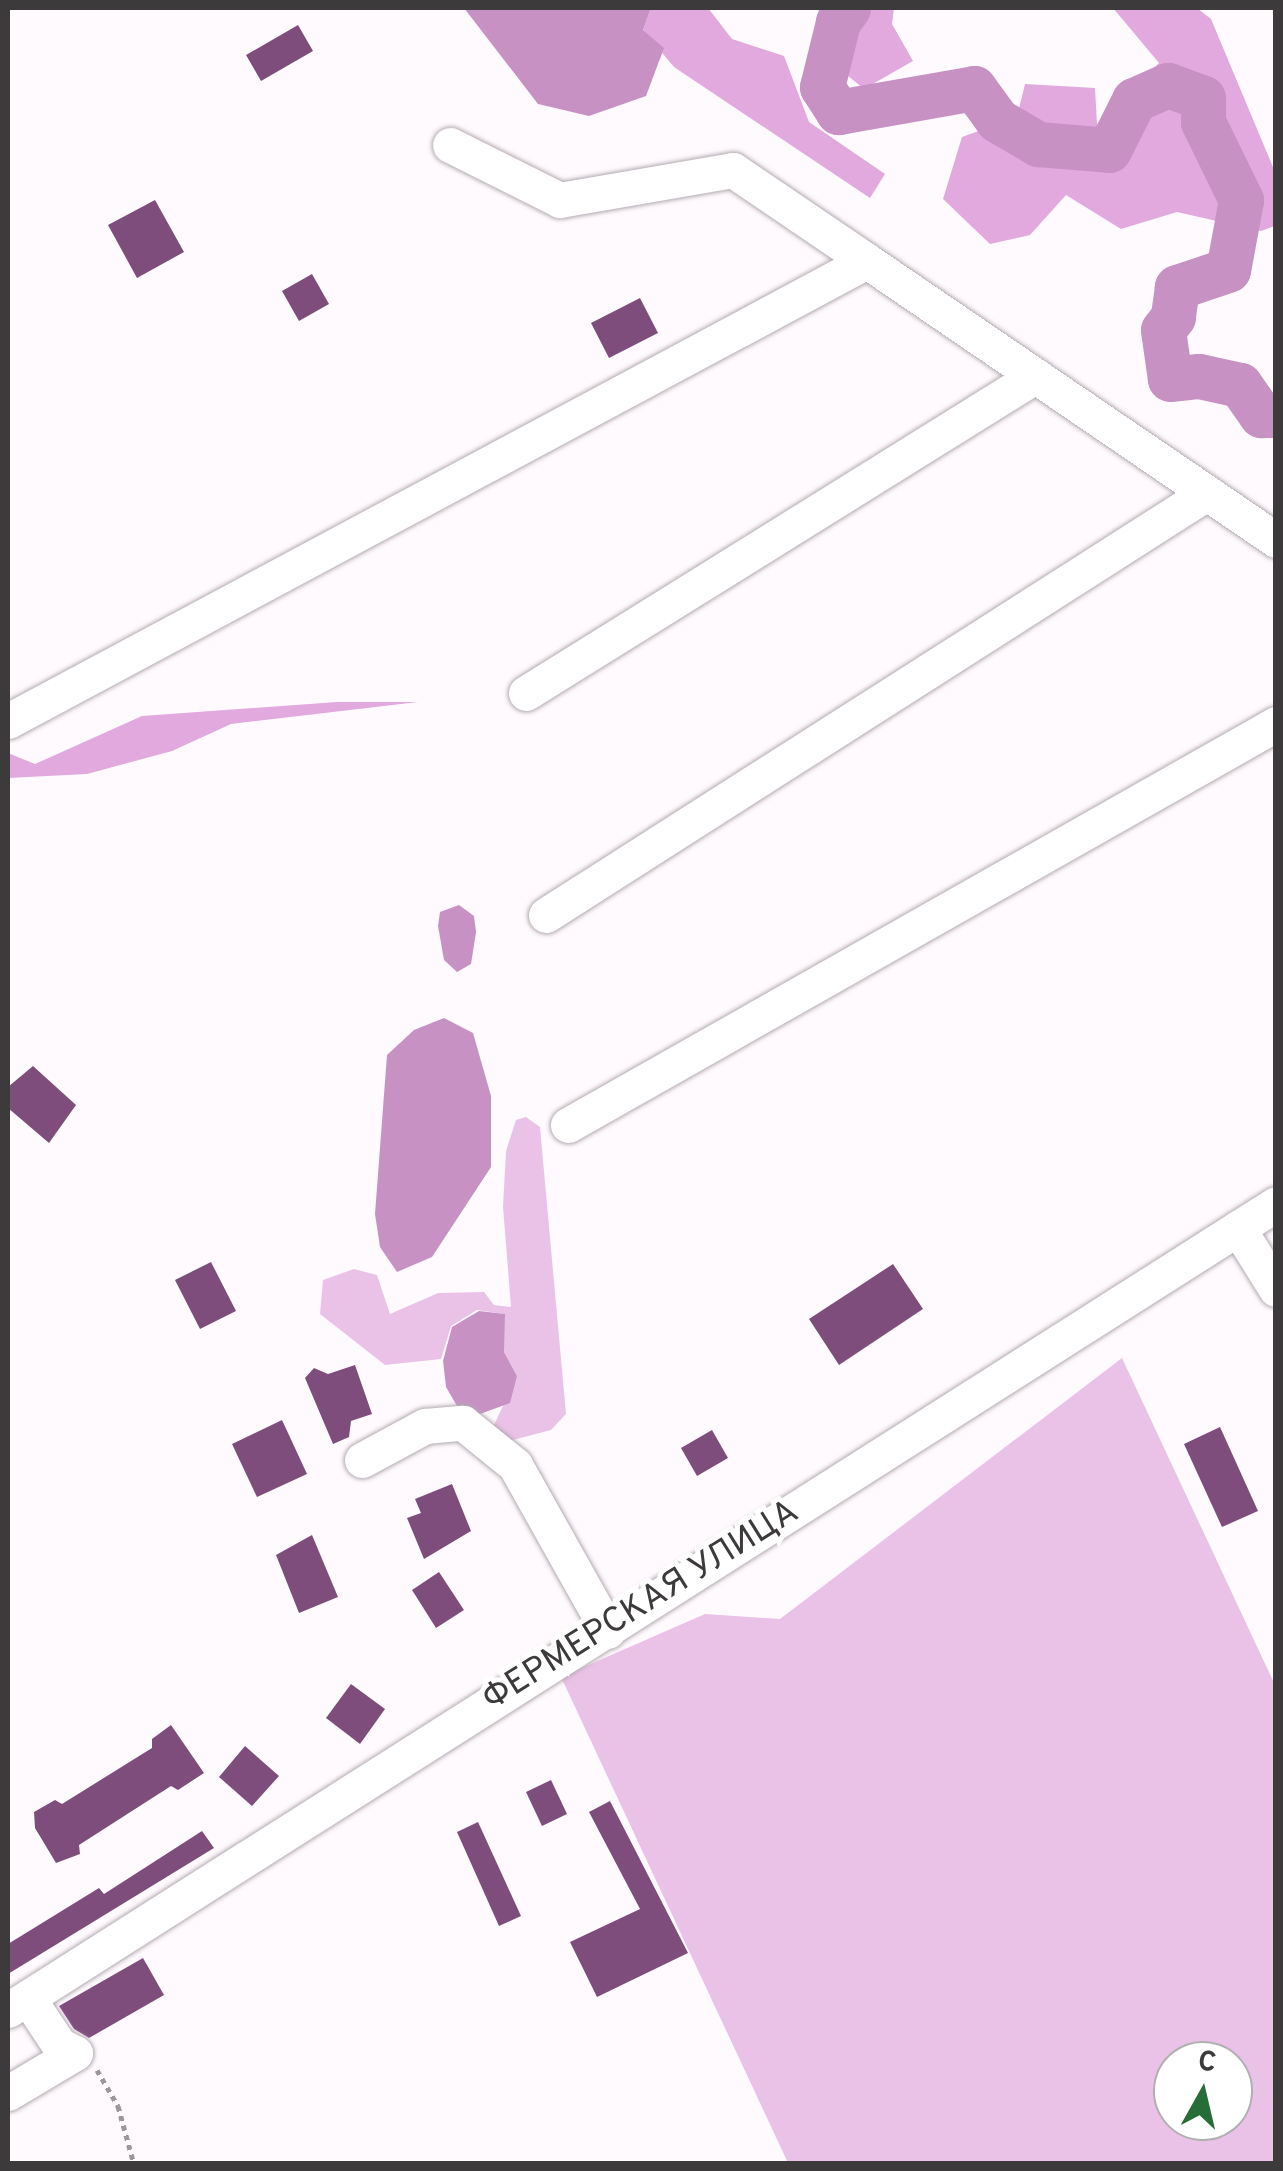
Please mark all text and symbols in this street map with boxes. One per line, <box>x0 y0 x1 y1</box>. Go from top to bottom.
street label: ФЕРМЕРСКАЯ УЛИЦА <box>475 1492 807 1720</box>
north arrow <box>1153 2041 1253 2141</box>
text: С <box>1196 2044 1218 2082</box>

